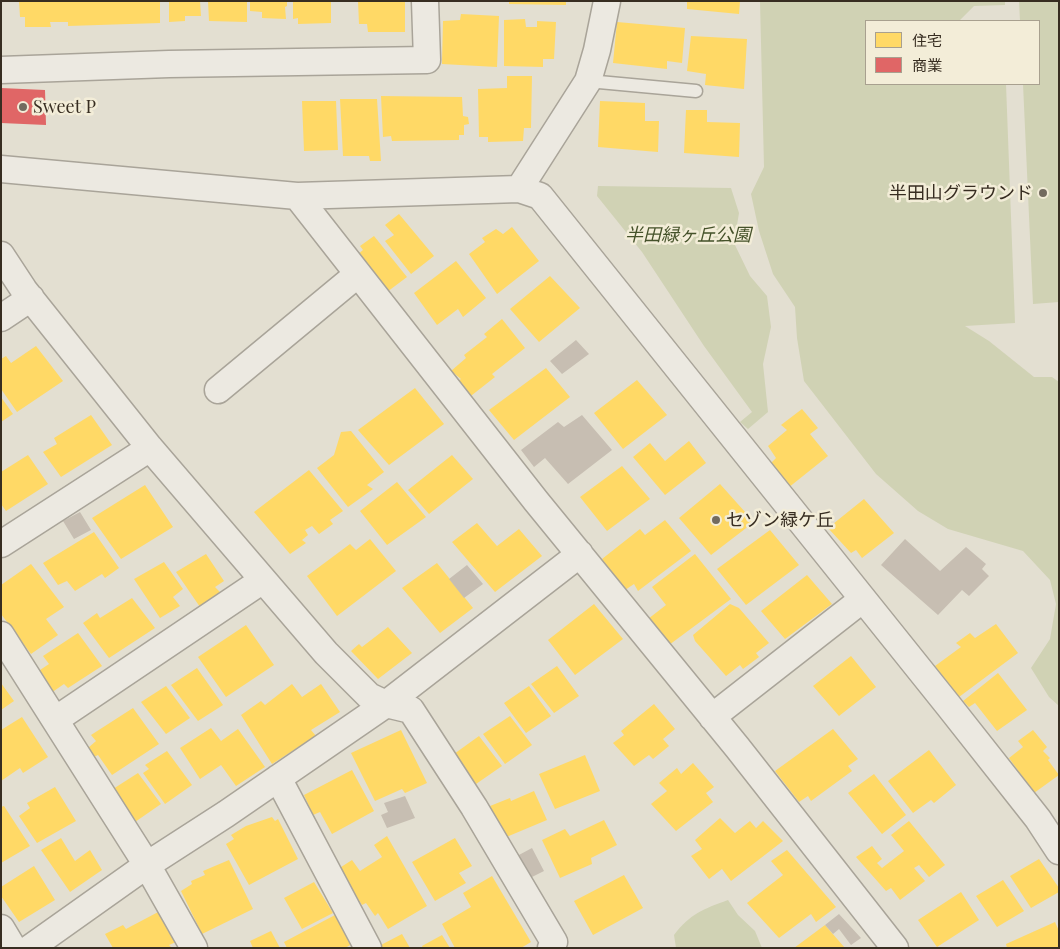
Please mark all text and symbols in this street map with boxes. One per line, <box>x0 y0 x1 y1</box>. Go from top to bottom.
legend <box>865 20 1040 85</box>
text: 住宅 <box>912 30 942 50</box>
text: 商業 <box>912 55 942 75</box>
place label: Sweet P <box>33 96 96 118</box>
marker: Sweet P <box>17 101 29 113</box>
place label: 半田山グラウンド <box>889 182 1033 204</box>
marker: 半田山グラウンド <box>1037 187 1049 199</box>
park label: 半田緑ヶ丘公園 <box>625 224 751 246</box>
place label: セゾン緑ケ丘 <box>726 509 834 531</box>
marker: セゾン緑ケ丘 <box>710 514 722 526</box>

